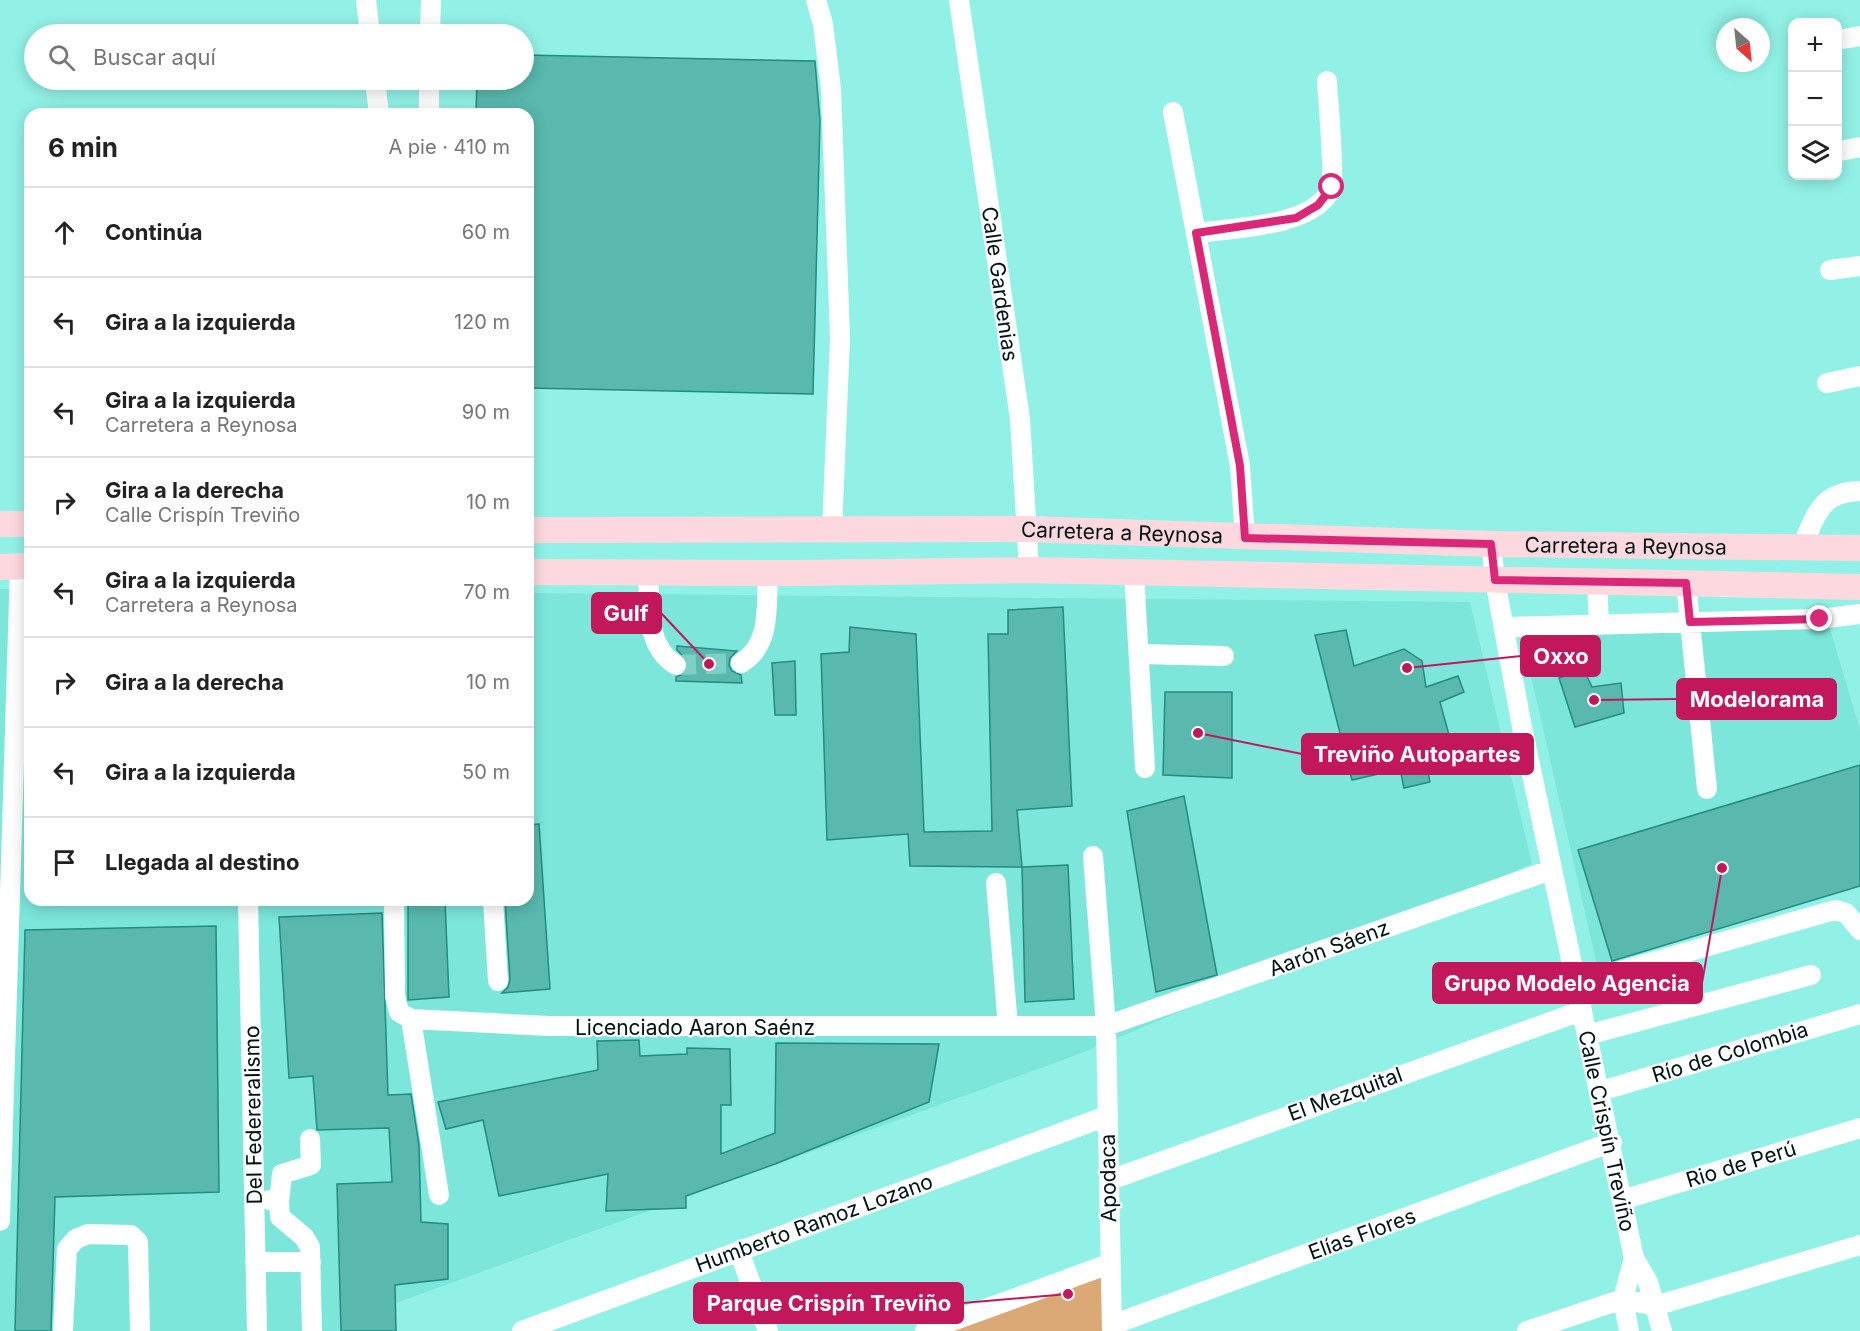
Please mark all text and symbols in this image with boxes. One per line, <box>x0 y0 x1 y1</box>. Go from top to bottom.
north arrow <box>1716 18 1770 72</box>
map controls <box>1788 18 1842 180</box>
button: + <box>1788 18 1842 72</box>
search box <box>24 24 534 90</box>
icon: search <box>45 41 78 74</box>
text: Buscar aquí <box>93 44 216 70</box>
button: − <box>1788 72 1842 126</box>
button: layers <box>1788 126 1842 180</box>
text: 6 min <box>48 132 118 163</box>
text: A pie · 410 m <box>388 135 510 159</box>
route start <box>1318 173 1344 199</box>
street label: Calle Gardenias <box>977 205 1023 363</box>
icon: ahead <box>48 216 81 249</box>
text: Continúa <box>105 219 203 245</box>
text: 60 m <box>462 220 510 244</box>
icon: left <box>48 306 81 339</box>
text: Gira a la izquierda <box>105 309 296 335</box>
text: 120 m <box>454 310 510 334</box>
text: Gira a la izquierda <box>105 387 296 413</box>
icon: left <box>48 396 81 429</box>
text: 90 m <box>462 400 510 424</box>
text: Carretera a Reynosa <box>105 413 297 437</box>
text: Gira a la derecha <box>105 477 284 503</box>
icon: right <box>48 486 81 519</box>
text: 10 m <box>466 490 510 514</box>
text: Calle Crispín Treviño <box>105 503 300 527</box>
street label: Carretera a Reynosa <box>1020 516 1223 548</box>
street label: Carretera a Reynosa <box>1525 532 1727 559</box>
text: Gira a la izquierda <box>105 567 296 593</box>
icon: left <box>48 576 81 609</box>
text: 70 m <box>463 580 510 604</box>
text: Carretera a Reynosa <box>105 593 297 617</box>
callout: Gulf <box>592 593 661 633</box>
text: Gulf <box>604 600 649 626</box>
route end <box>1806 605 1832 631</box>
callout: Oxxo <box>1521 636 1600 676</box>
text: Oxxo <box>1533 643 1589 669</box>
icon: right <box>48 666 81 699</box>
text: Gira a la derecha <box>105 669 284 695</box>
text: 10 m <box>466 670 510 694</box>
callout: Modelorama <box>1677 679 1836 719</box>
text: Modelorama <box>1690 686 1824 712</box>
callout: Treviño Autopartes <box>1302 734 1533 774</box>
text: Treviño Autopartes <box>1313 741 1521 767</box>
icon: left <box>48 756 81 789</box>
text: Gira a la izquierda <box>105 759 296 785</box>
text: 50 m <box>462 760 510 784</box>
icon: arrive <box>48 846 81 879</box>
text: Llegada al destino <box>105 849 299 875</box>
street label: Aarón Sáenz <box>1265 915 1393 981</box>
callout: Grupo Modelo Agencia <box>1433 963 1702 1003</box>
text: Grupo Modelo Agencia <box>1444 970 1690 996</box>
street label: Licenciado Aaron Saénz <box>575 1015 815 1040</box>
street label: Río de Colombia <box>1649 1016 1811 1088</box>
street label: Del Federeralismo <box>239 1025 267 1205</box>
street label: Calle Crispín Treviño <box>1573 1028 1641 1234</box>
street label: El Mezquital <box>1284 1062 1406 1126</box>
street label: Apodaca <box>1095 1133 1121 1223</box>
street label: Rio de Perú <box>1683 1135 1799 1193</box>
street label: Humberto Ramoz Lozano <box>692 1168 936 1278</box>
street label: Elías Flores <box>1305 1203 1419 1265</box>
callout: Parque Crispín Treviño <box>694 1283 963 1323</box>
text: Parque Crispín Treviño <box>707 1290 951 1316</box>

